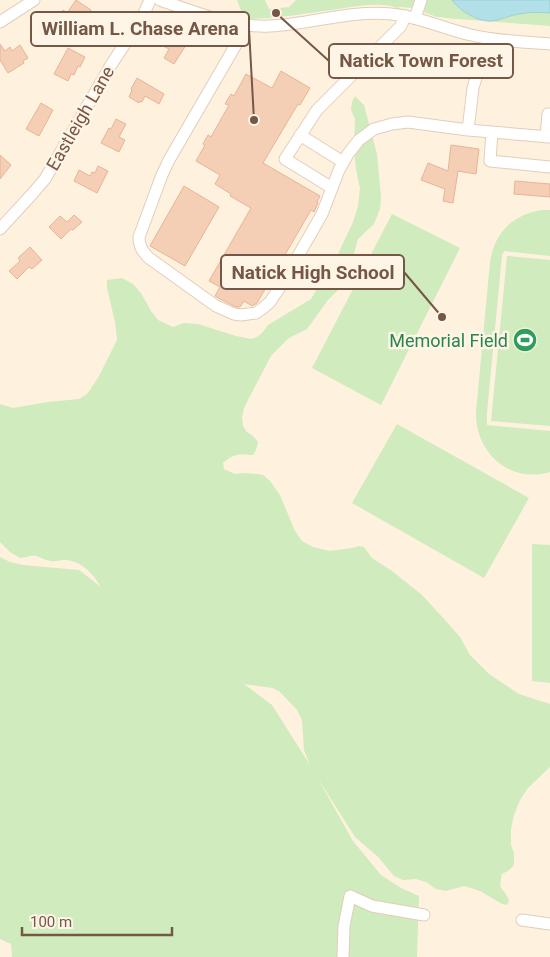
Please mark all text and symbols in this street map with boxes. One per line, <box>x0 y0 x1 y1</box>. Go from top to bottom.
callout: William L. Chase Arena <box>31 12 249 46</box>
text: William L. Chase Arena <box>41 17 239 40</box>
callout: Natick Town Forest <box>329 44 513 78</box>
text: Natick Town Forest <box>339 49 503 72</box>
street label: Eastleigh Lane <box>42 62 118 174</box>
callout: Natick High School <box>221 255 404 289</box>
text: Natick High School <box>231 261 395 284</box>
sports icon: Memorial Field <box>512 327 538 353</box>
place label: Memorial Field <box>389 330 508 351</box>
scale bar <box>22 904 172 936</box>
text: 100 m <box>30 913 72 931</box>

